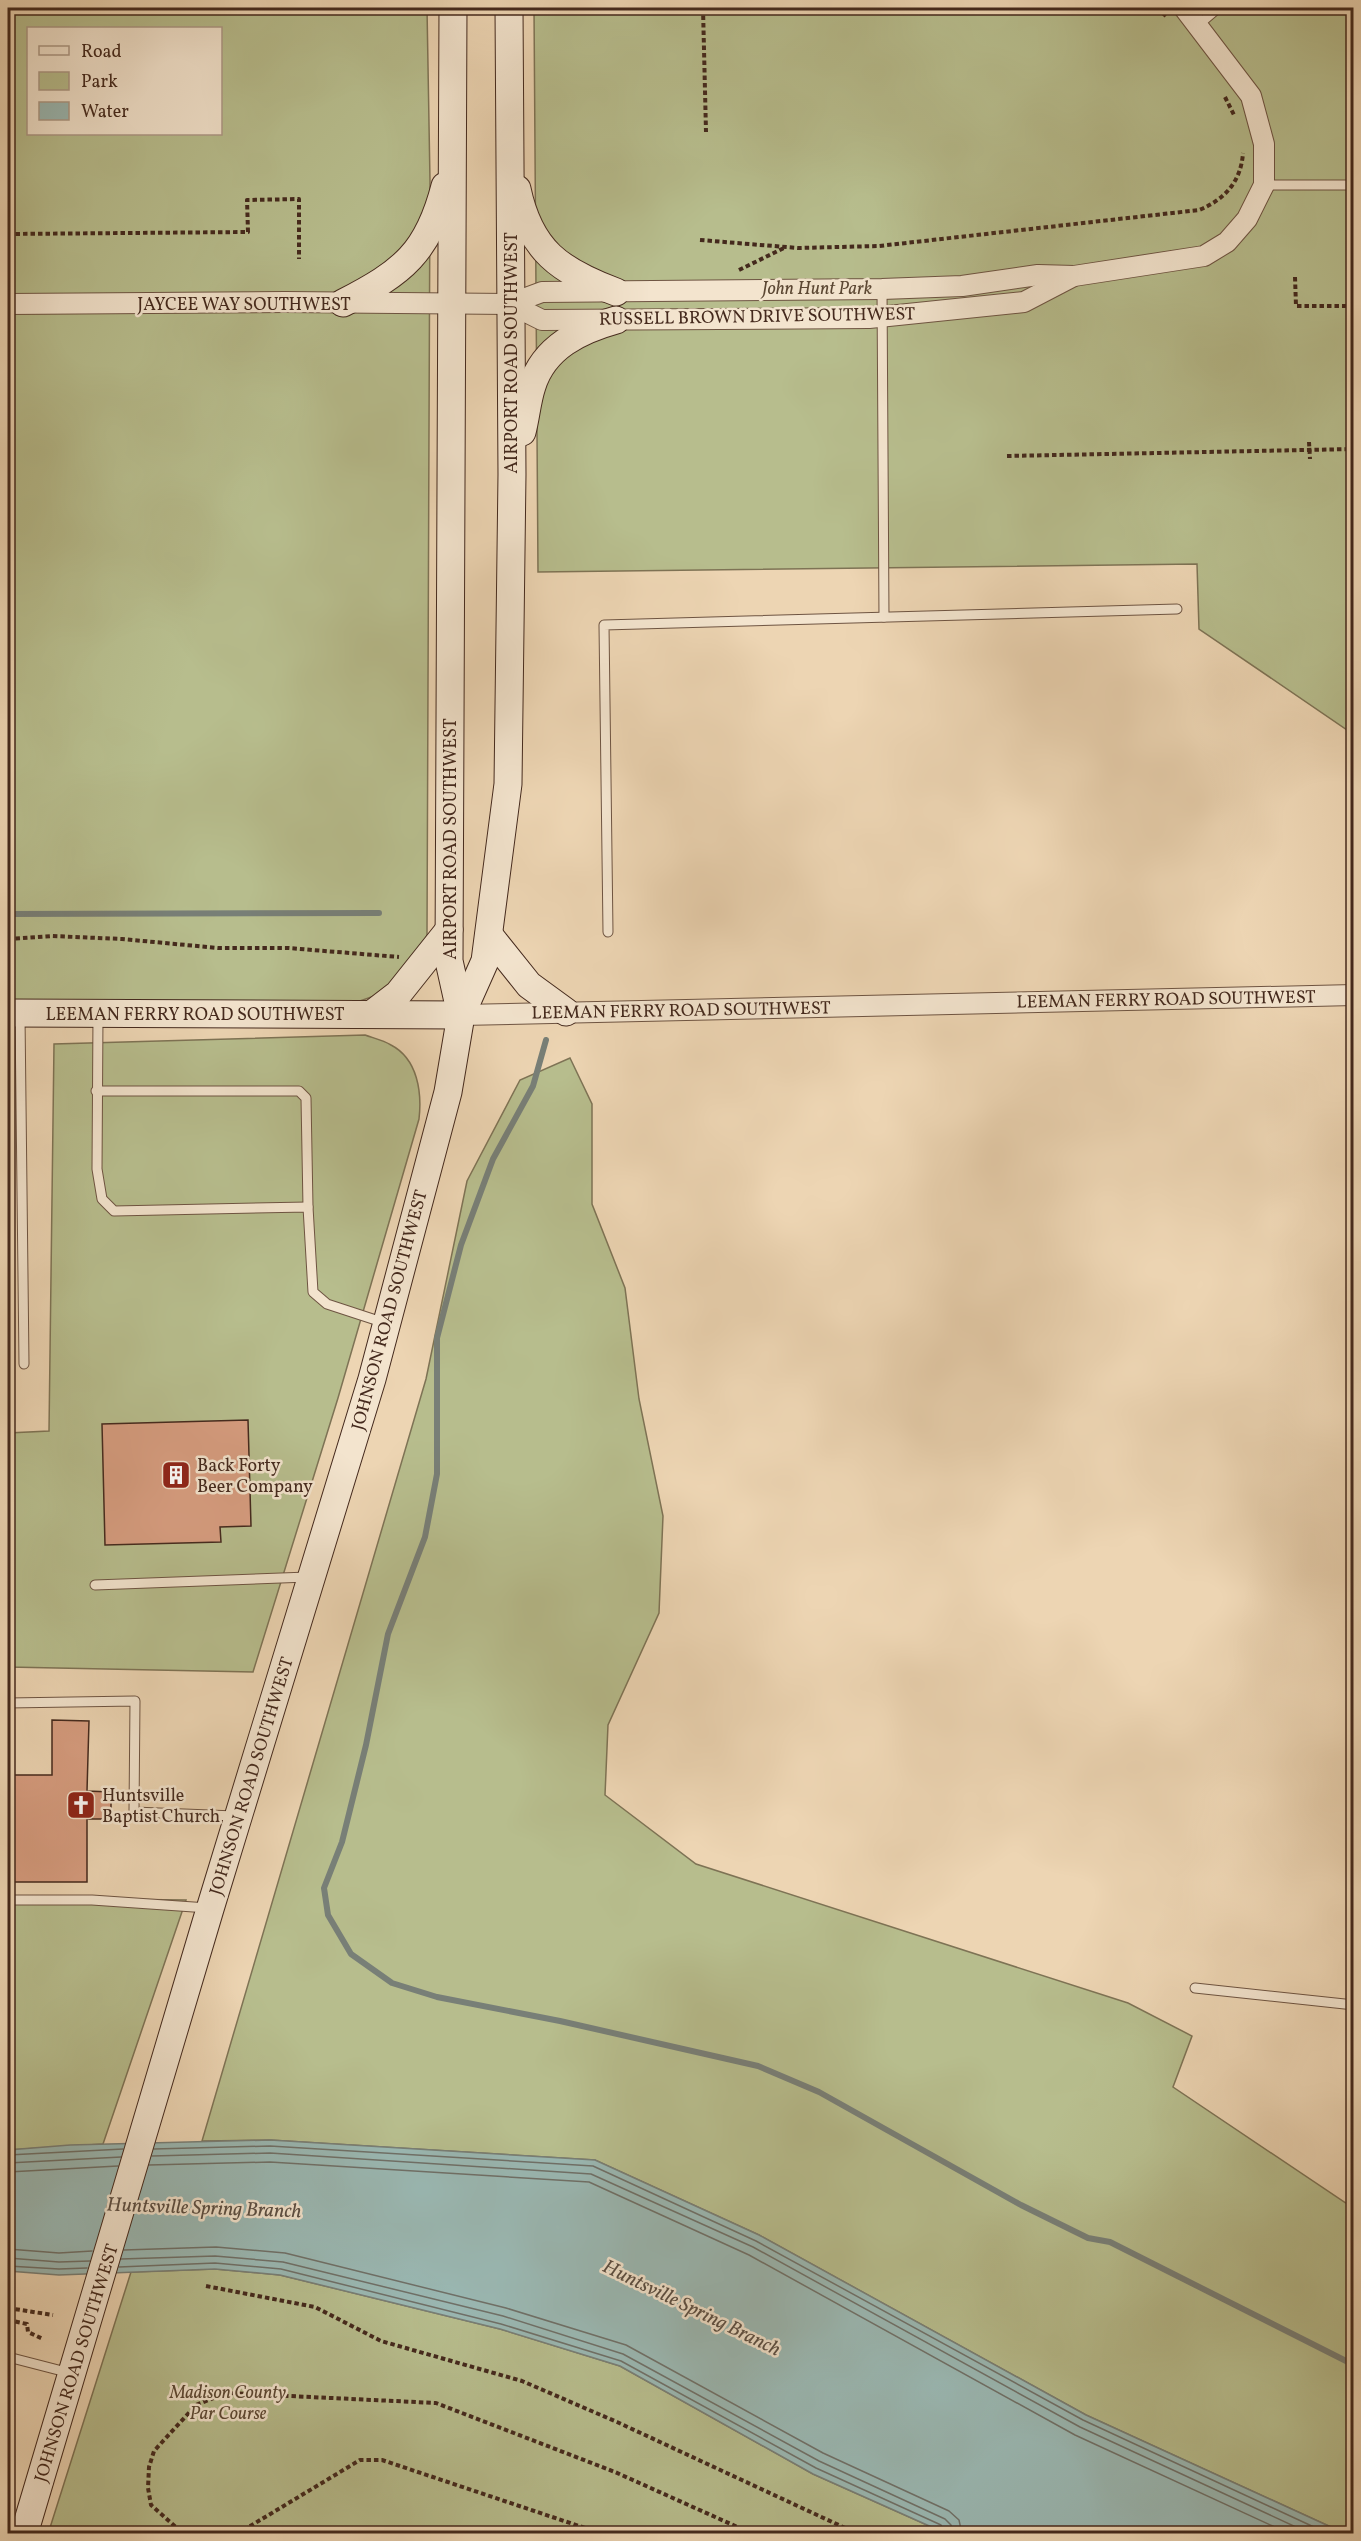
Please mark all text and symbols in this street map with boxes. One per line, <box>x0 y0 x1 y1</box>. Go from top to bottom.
legend <box>27 27 222 135</box>
text: Road <box>81 40 122 65</box>
text: Park <box>81 70 118 95</box>
text: Water <box>81 100 129 125</box>
street label: AIRPORT ROAD SOUTHWEST <box>500 232 525 474</box>
park label: John Hunt Park <box>760 277 872 302</box>
street label: JAYCEE WAY SOUTHWEST <box>137 293 351 318</box>
street label: RUSSELL BROWN DRIVE SOUTHWEST <box>599 302 916 333</box>
street label: AIRPORT ROAD SOUTHWEST <box>439 718 464 960</box>
street label: LEEMAN FERRY ROAD SOUTHWEST <box>1016 985 1316 1016</box>
street label: LEEMAN FERRY ROAD SOUTHWEST <box>531 996 831 1027</box>
street label: LEEMAN FERRY ROAD SOUTHWEST <box>45 1003 345 1028</box>
street label: JOHNSON ROAD SOUTHWEST <box>346 1187 435 1433</box>
place label: Back Forty Beer Company <box>197 1454 313 1500</box>
building icon: Back Forty Beer Company <box>160 1459 192 1491</box>
street label: JOHNSON ROAD SOUTHWEST <box>204 1654 301 1899</box>
place label: Huntsville Baptist Church <box>102 1784 221 1830</box>
church icon: Huntsville Baptist Church <box>65 1789 97 1821</box>
water label: Huntsville Spring Branch <box>106 2192 302 2226</box>
street label: JOHNSON ROAD SOUTHWEST <box>29 2241 126 2486</box>
water label: Huntsville Spring Branch <box>597 2253 785 2364</box>
park label: Madison County Par Course <box>169 2381 286 2427</box>

